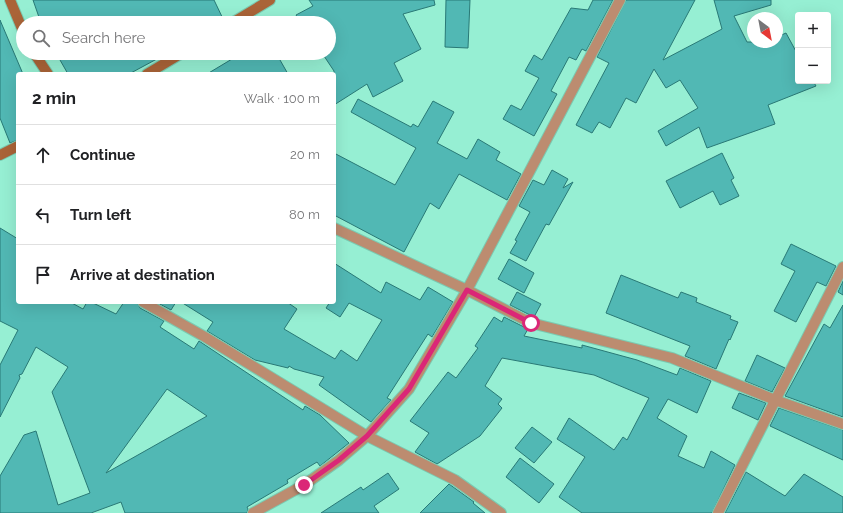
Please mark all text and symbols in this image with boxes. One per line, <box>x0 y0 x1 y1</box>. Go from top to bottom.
north arrow <box>747 12 783 48</box>
map controls <box>795 12 831 84</box>
button: + <box>795 12 831 48</box>
search box <box>16 16 336 60</box>
icon: search <box>30 27 52 49</box>
text: Search here <box>62 29 145 47</box>
button: − <box>795 48 831 84</box>
text: 2 min <box>32 88 76 108</box>
text: Walk · 100 m <box>244 91 320 106</box>
icon: ahead <box>32 144 54 166</box>
text: Continue <box>70 146 135 164</box>
text: 20 m <box>290 147 320 162</box>
icon: left <box>32 204 54 226</box>
text: Turn left <box>70 206 131 224</box>
text: 80 m <box>289 207 320 222</box>
icon: arrive <box>32 264 54 286</box>
text: Arrive at destination <box>70 266 215 284</box>
route start <box>522 314 540 332</box>
route end <box>295 476 313 494</box>

